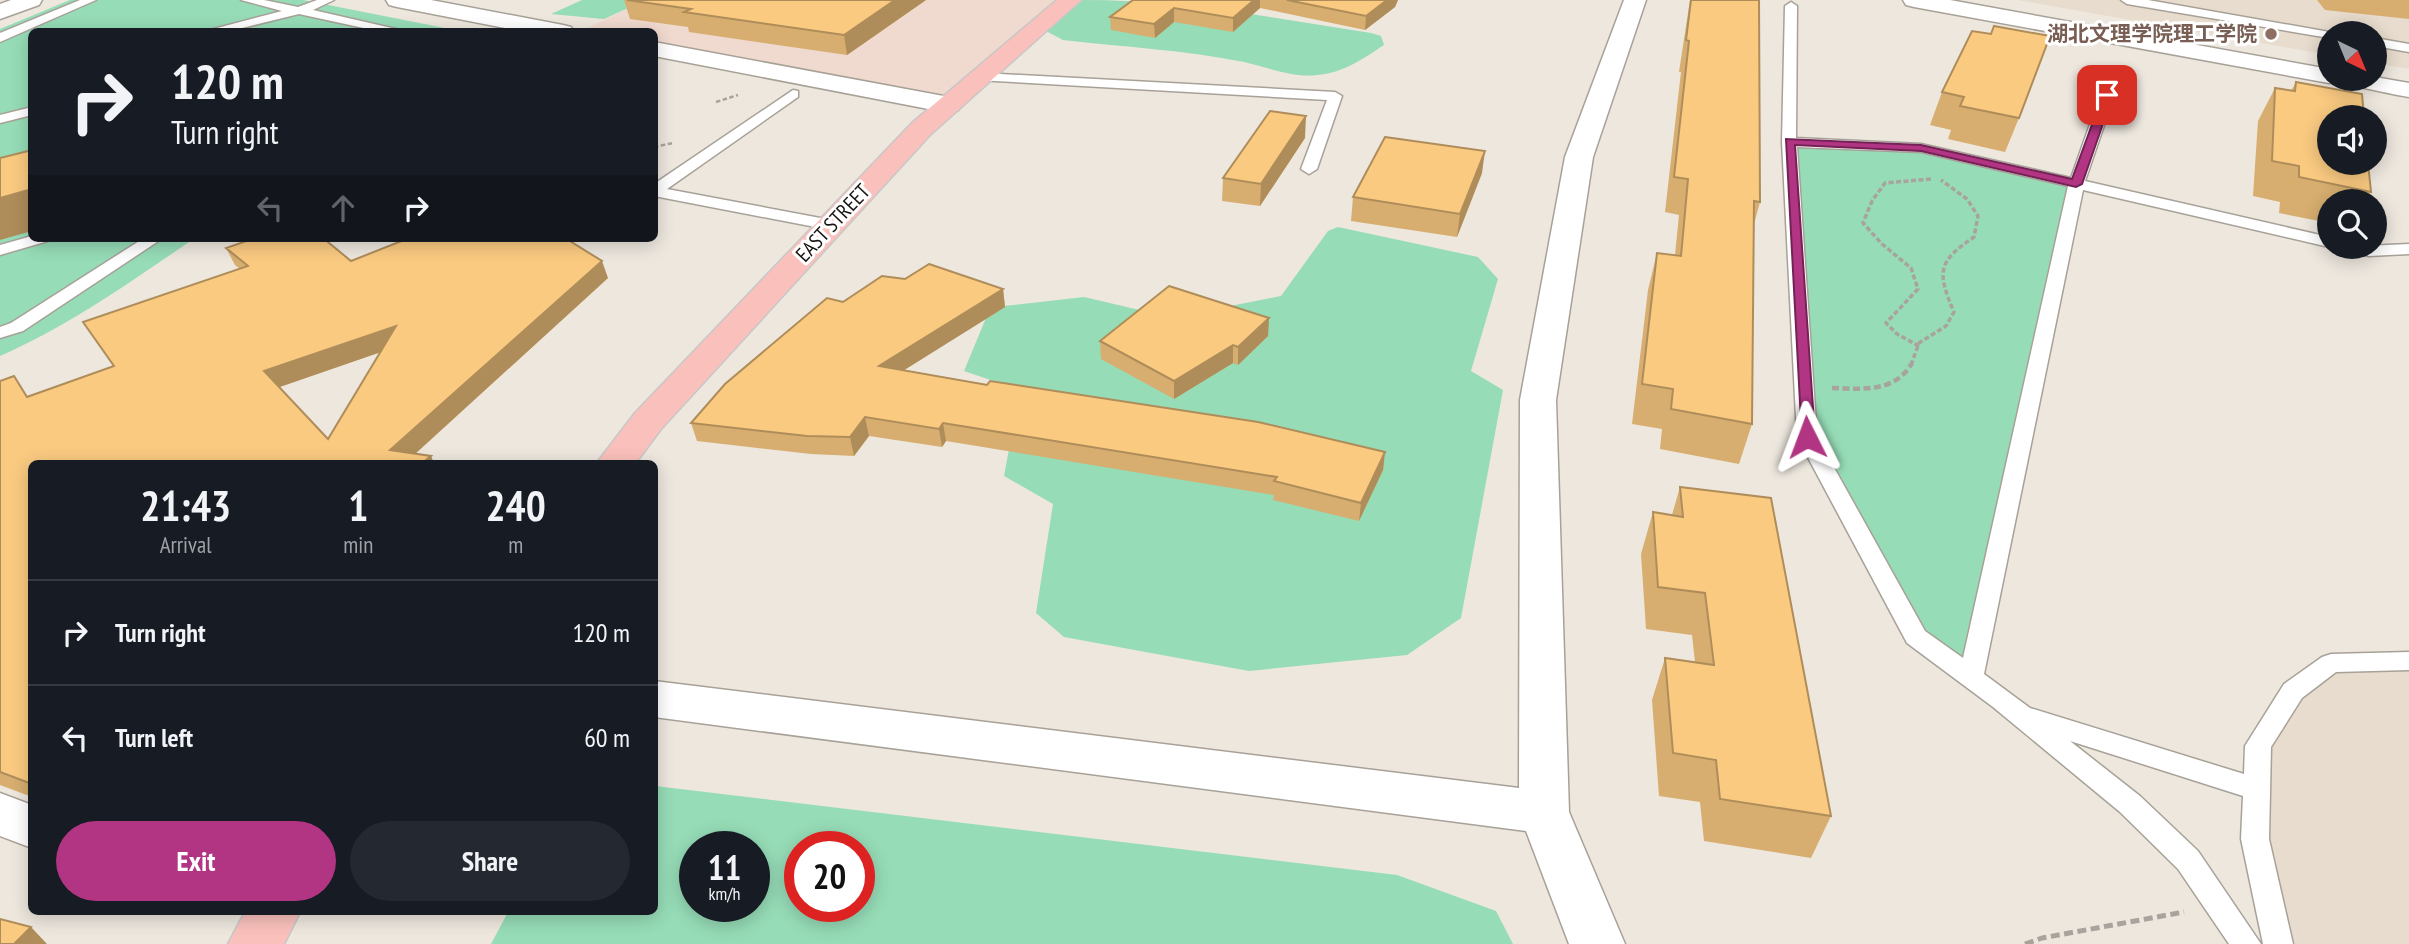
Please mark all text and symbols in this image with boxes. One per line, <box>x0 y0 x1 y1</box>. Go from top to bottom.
place label: 湖北文理学院理工学院 <box>2047 20 2257 47</box>
north arrow <box>2317 21 2387 91</box>
map controls <box>2317 21 2387 259</box>
marker: 湖北文理学院理工学院 <box>2263 26 2279 42</box>
text: 120 m <box>171 49 284 113</box>
icon: right <box>56 56 147 147</box>
pin <box>2077 65 2137 125</box>
icon: arrive <box>2088 76 2126 114</box>
button: sound <box>2317 105 2387 175</box>
text: Turn right <box>171 111 279 153</box>
street label: EAST STREET <box>790 178 876 267</box>
icon: left <box>251 189 289 227</box>
icon: ahead <box>324 189 362 227</box>
icon: right <box>397 189 435 227</box>
button: search <box>2317 189 2387 259</box>
position arrow <box>1770 400 1844 474</box>
text: 21:43 <box>140 478 231 533</box>
text: 1 <box>348 478 368 533</box>
text: 240 <box>486 478 546 533</box>
text: Arrival <box>160 530 212 559</box>
text: min <box>343 530 373 559</box>
text: m <box>508 530 523 559</box>
icon: right <box>56 614 94 652</box>
text: Turn right <box>115 616 206 649</box>
text: 120 m <box>572 616 630 649</box>
icon: left <box>56 719 94 757</box>
text: Turn left <box>115 721 193 754</box>
text: 60 m <box>584 721 630 754</box>
button: Exit <box>56 821 336 901</box>
button: Share <box>350 821 630 901</box>
speed limit sign: 20 <box>784 831 875 922</box>
text: 11 <box>708 844 741 890</box>
text: km/h <box>709 882 740 905</box>

